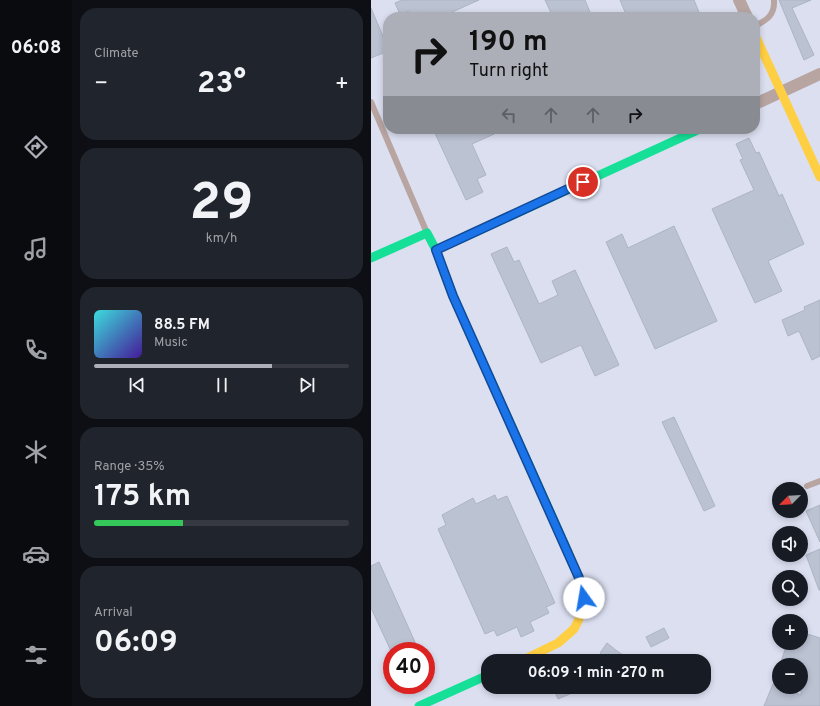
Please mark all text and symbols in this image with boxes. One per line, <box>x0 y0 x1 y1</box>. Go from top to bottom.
text: 190 m <box>469 25 547 61</box>
icon: right <box>403 28 455 80</box>
text: 06:08 <box>11 37 61 60</box>
text: Climate <box>94 46 139 62</box>
text: Turn right <box>469 60 549 83</box>
text: 23° <box>197 66 246 103</box>
text: − <box>94 71 108 98</box>
text: + <box>335 71 349 98</box>
icon: left <box>498 104 520 126</box>
icon: ahead <box>540 104 562 126</box>
icon: ahead <box>582 104 604 126</box>
icon: right <box>624 104 646 126</box>
icon: directions <box>22 133 50 161</box>
pin <box>566 165 600 199</box>
icon: arrive <box>572 171 594 193</box>
text: 29 <box>190 172 253 238</box>
text: km/h <box>206 231 237 247</box>
icon: music <box>22 235 50 263</box>
text: 88.5 FM <box>154 316 210 335</box>
text: Music <box>154 335 188 351</box>
icon: phone <box>22 336 50 364</box>
icon: previous <box>126 374 148 396</box>
icon: pause <box>211 374 233 396</box>
icon: next <box>296 374 318 396</box>
icon: climate <box>22 438 50 466</box>
text: Range · 35% <box>94 459 165 475</box>
text: 175 km <box>94 479 191 516</box>
north arrow <box>772 482 808 518</box>
map controls <box>772 482 808 694</box>
button: sound <box>772 526 808 562</box>
icon: car <box>22 540 50 568</box>
button: search <box>772 570 808 606</box>
position arrow <box>563 577 605 619</box>
text: Arrival <box>94 605 133 621</box>
button: + <box>772 614 808 650</box>
text: 06:09 <box>94 625 178 662</box>
icon: filters <box>22 641 50 669</box>
speed limit sign: 40 <box>383 642 435 694</box>
button: − <box>772 658 808 694</box>
text: 06:09 · 1 min · 270 m <box>528 664 664 683</box>

